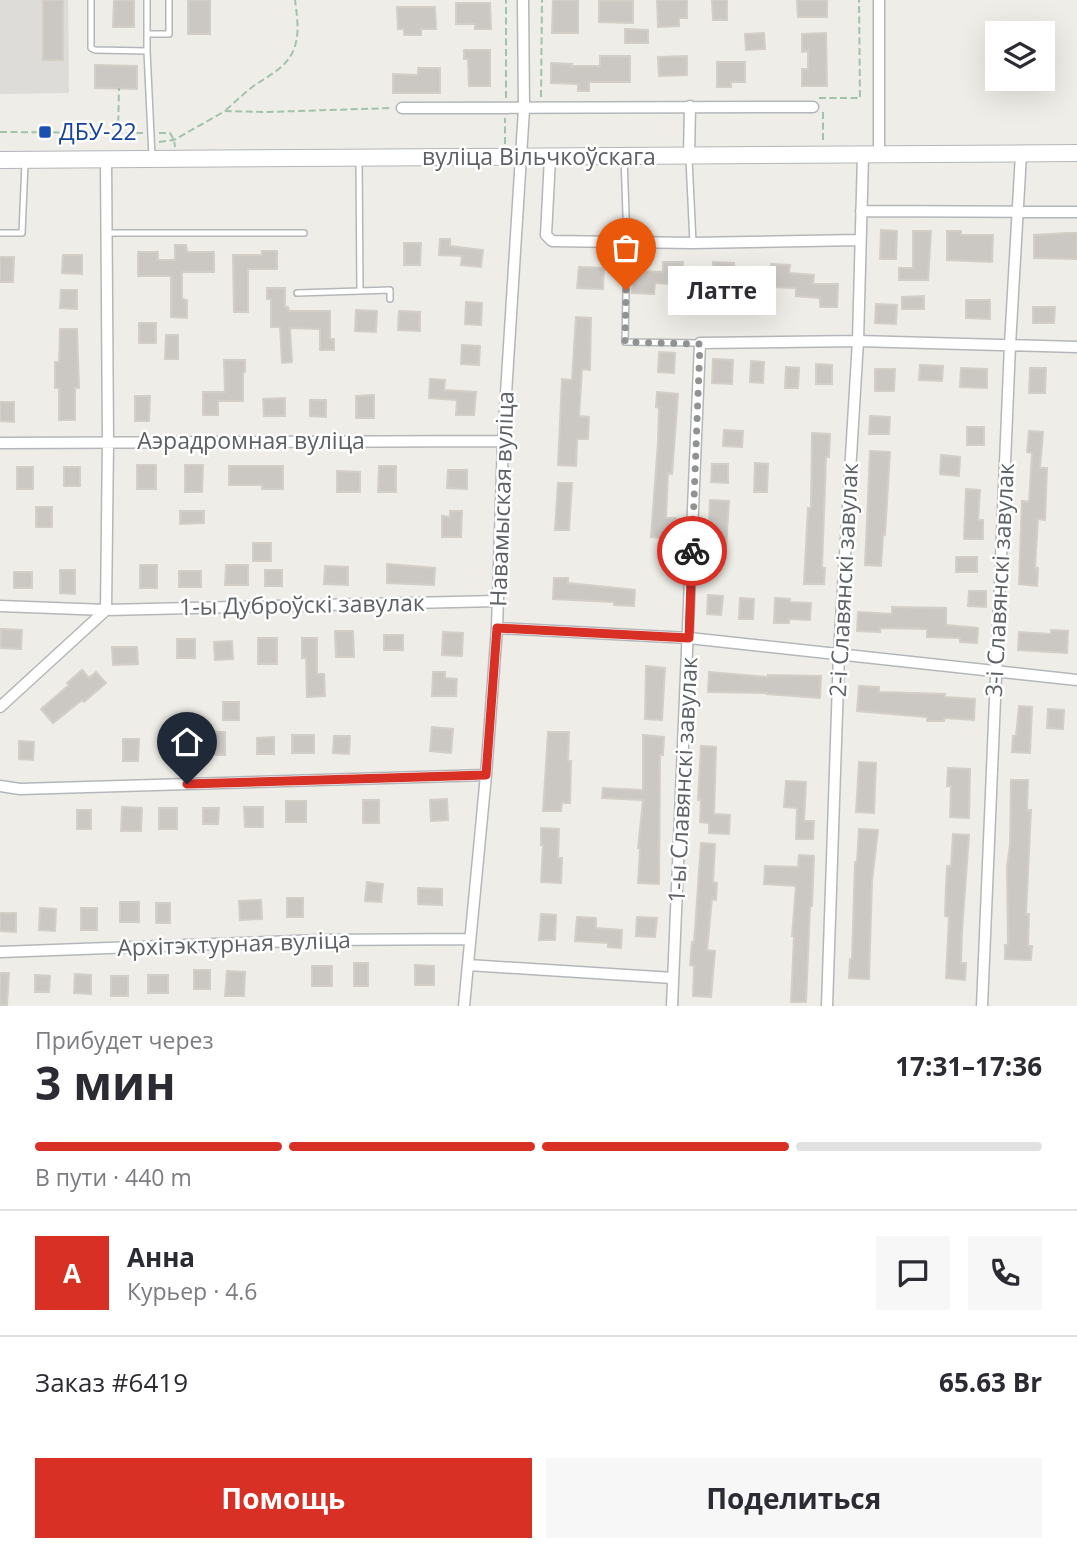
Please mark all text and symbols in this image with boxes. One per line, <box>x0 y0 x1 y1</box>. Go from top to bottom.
map controls <box>985 21 1055 91</box>
button: layers <box>985 21 1055 91</box>
place label: ДБУ-22 <box>59 115 137 147</box>
marker: ДБУ-22 <box>37 124 53 140</box>
street label: вуліца Вільчкоўскага <box>422 140 656 172</box>
pin <box>596 218 656 290</box>
icon: bag <box>607 229 645 267</box>
callout: Латте <box>668 266 776 314</box>
text: Латте <box>687 274 757 306</box>
street label: Навамыская вуліца <box>481 391 521 607</box>
street label: Аэрадромная вуліца <box>137 424 365 456</box>
street label: 2-і Славянскі завулак <box>821 462 865 698</box>
street label: 3-і Славянскі завулак <box>977 462 1021 698</box>
courier <box>657 516 727 586</box>
icon: bike <box>673 532 711 570</box>
street label: 1-ы Дуброўскі завулак <box>179 586 425 622</box>
street label: 1-ы Славянскі завулак <box>660 656 704 904</box>
pin <box>157 712 217 784</box>
icon: home <box>168 723 206 761</box>
street label: Архітэктурная вуліца <box>117 923 351 963</box>
text: Прибудет через <box>35 1024 214 1056</box>
text: 17:31–17:36 <box>895 1048 1042 1084</box>
text: 3 мин <box>35 1051 176 1113</box>
text: В пути · 440 m <box>35 1161 192 1193</box>
button: chat <box>876 1236 950 1310</box>
button: phone <box>968 1236 1042 1310</box>
text: Анна <box>127 1239 195 1275</box>
text: А <box>63 1255 81 1291</box>
text: Курьер · 4.6 <box>127 1275 258 1307</box>
text: Заказ #6419 <box>35 1364 188 1400</box>
text: 65.63 Br <box>939 1364 1042 1400</box>
button: Помощь <box>35 1458 532 1538</box>
button: Поделиться <box>546 1458 1042 1538</box>

